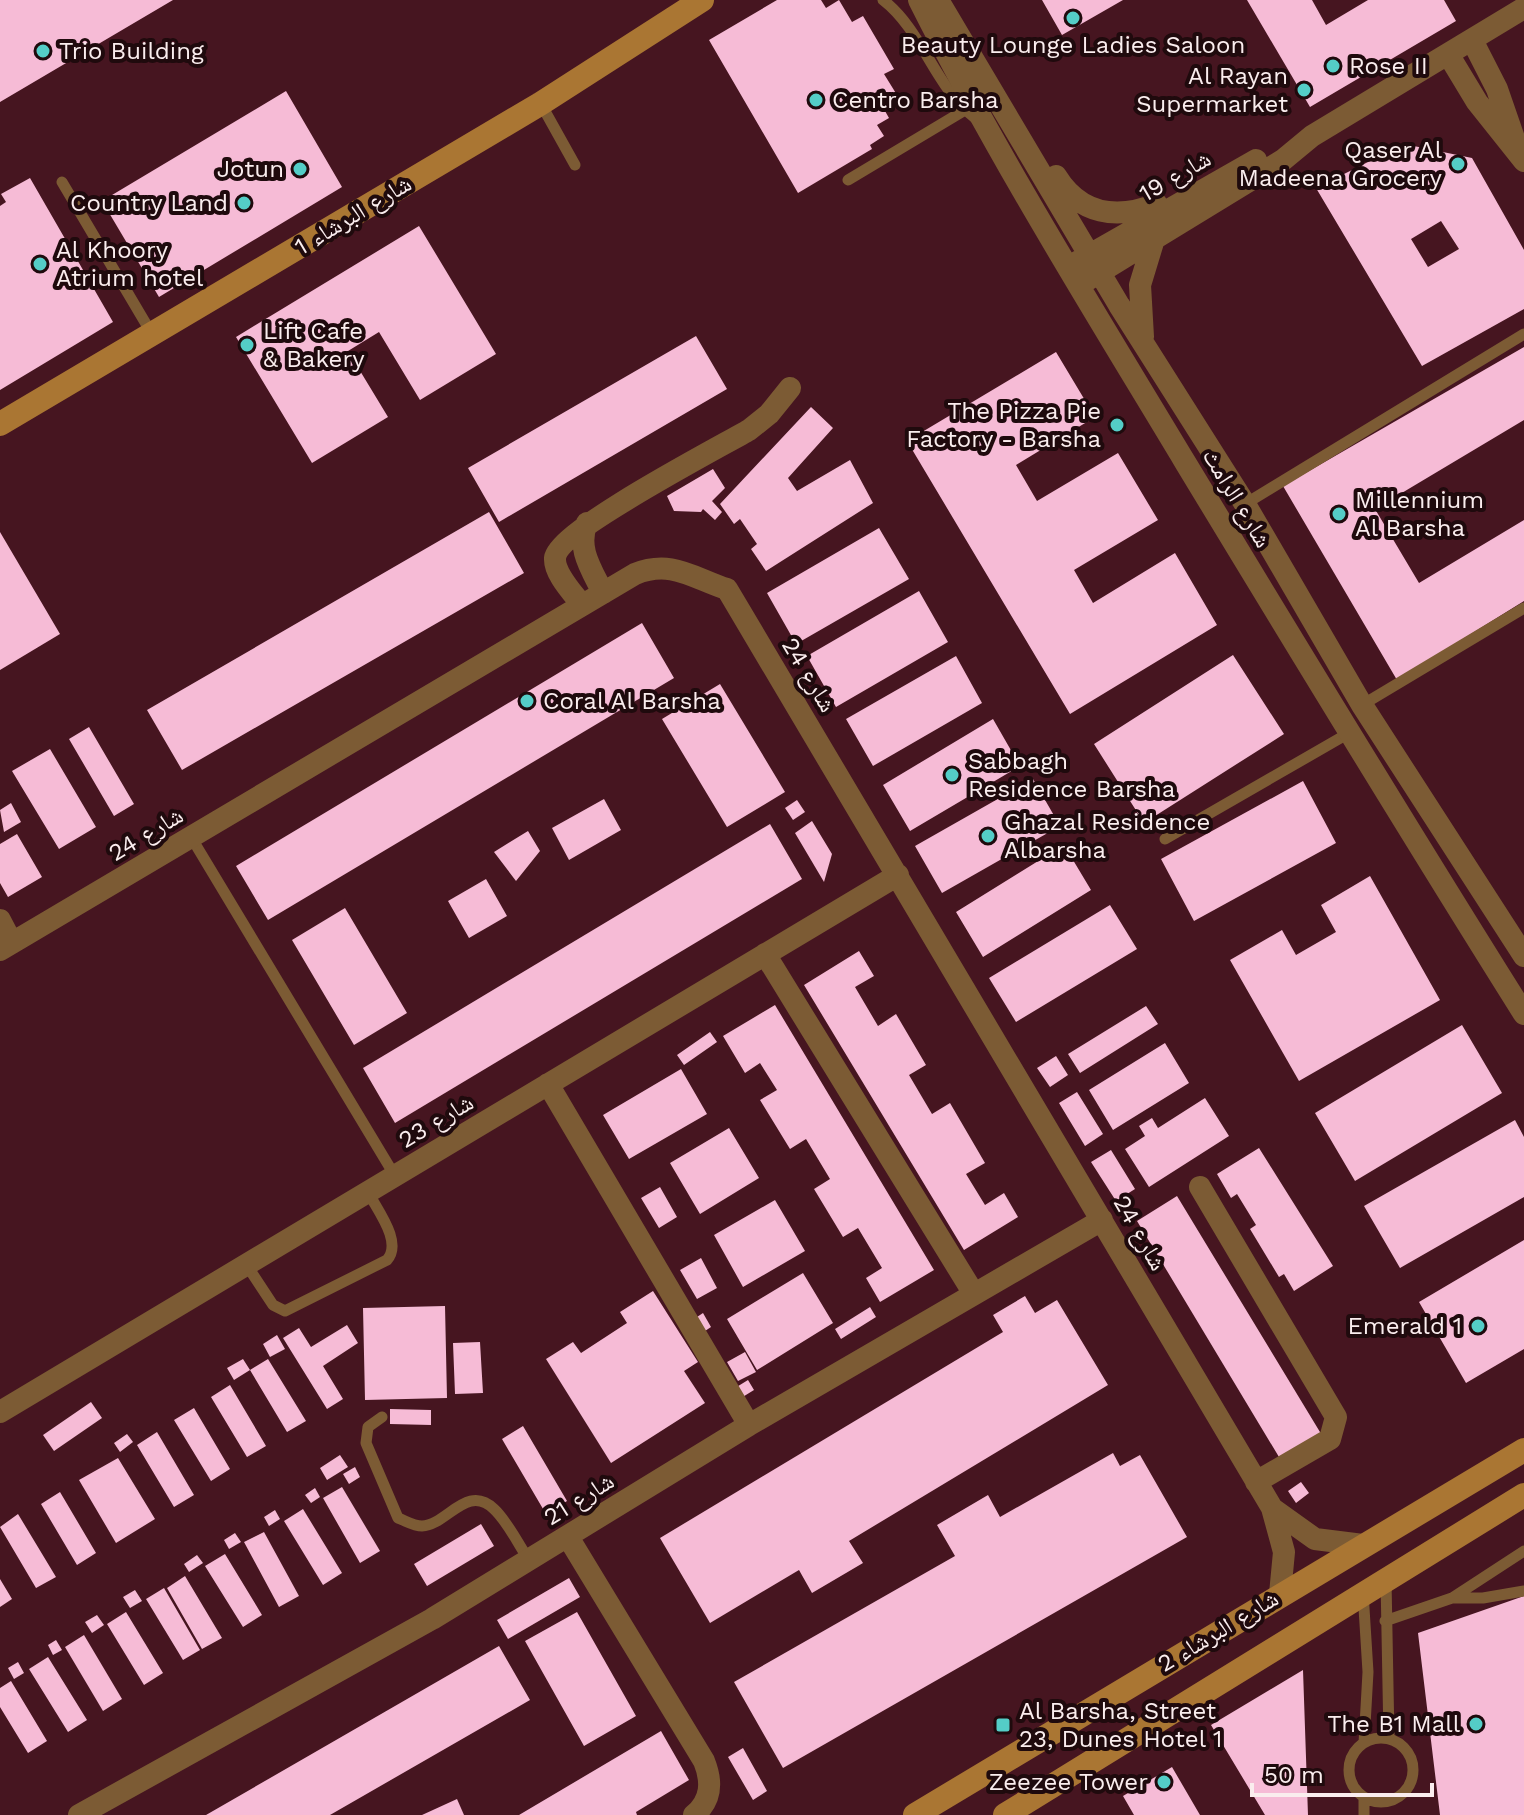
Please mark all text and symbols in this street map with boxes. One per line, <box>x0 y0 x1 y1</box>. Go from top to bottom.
marker: Beauty Lounge Ladies Saloon <box>1064 9 1082 27</box>
place label: Beauty Lounge Ladies Saloon <box>901 31 1245 59</box>
place label: Trio Building <box>59 37 204 65</box>
marker: Trio Building <box>34 42 52 60</box>
place label: Rose II <box>1349 52 1428 80</box>
marker: Rose II <box>1324 57 1342 75</box>
place label: Al Rayan Supermarket <box>1136 62 1288 118</box>
marker: Al Rayan Supermarket <box>1295 81 1313 99</box>
place label: Centro Barsha <box>832 86 999 114</box>
marker: Centro Barsha <box>807 91 825 109</box>
place label: Qaser Al Madeena Grocery <box>1239 136 1443 192</box>
street label: شارع 19 <box>1134 144 1216 208</box>
place label: Jotun <box>217 155 284 183</box>
marker: Qaser Al Madeena Grocery <box>1449 155 1467 173</box>
marker: Jotun <box>291 160 309 178</box>
street label: شارع البرشاء 1 <box>290 169 417 262</box>
place label: Country Land <box>70 189 228 217</box>
marker: Country Land <box>235 194 253 212</box>
place label: Al Khoory Atrium hotel <box>56 236 204 292</box>
marker: Al Khoory Atrium hotel <box>31 255 49 273</box>
place label: Lift Cafe & Bakery <box>263 317 365 373</box>
marker: Lift Cafe & Bakery <box>238 336 256 354</box>
place label: The Pizza Pie Factory - Barsha <box>906 397 1101 453</box>
marker: The Pizza Pie Factory - Barsha <box>1108 416 1126 434</box>
street label: شارع الرامث <box>1196 443 1277 553</box>
place label: Millennium Al Barsha <box>1355 486 1484 542</box>
marker: Millennium Al Barsha <box>1330 505 1348 523</box>
street label: شارع 24 <box>775 633 842 718</box>
place label: Coral Al Barsha <box>543 687 721 715</box>
marker: Coral Al Barsha <box>518 692 536 710</box>
place label: Sabbagh Residence Barsha <box>968 747 1175 803</box>
marker: Sabbagh Residence Barsha <box>943 766 961 784</box>
street label: شارع 24 <box>104 801 189 868</box>
place label: Ghazal Residence Albarsha <box>1004 808 1210 864</box>
marker: Ghazal Residence Albarsha <box>979 827 997 845</box>
street label: شارع 23 <box>394 1088 479 1155</box>
street label: شارع 24 <box>1107 1191 1173 1276</box>
place label: Emerald 1 <box>1347 1312 1462 1340</box>
marker: Emerald 1 <box>1469 1317 1487 1335</box>
street label: شارع 21 <box>539 1467 620 1532</box>
street label: شارع البرشاء 2 <box>1153 1584 1284 1679</box>
place label: Al Barsha, Street 23, Dunes Hotel 1 <box>1019 1697 1222 1753</box>
place label: The B1 Mall <box>1327 1710 1461 1738</box>
marker: The B1 Mall <box>1467 1715 1485 1733</box>
marker: Al Barsha, Street 23, Dunes Hotel 1 <box>994 1716 1012 1734</box>
scale bar <box>1252 1747 1432 1797</box>
text: 50 m <box>1264 1761 1324 1789</box>
place label: Zeezee Tower <box>989 1768 1148 1796</box>
marker: Zeezee Tower <box>1155 1773 1173 1791</box>

